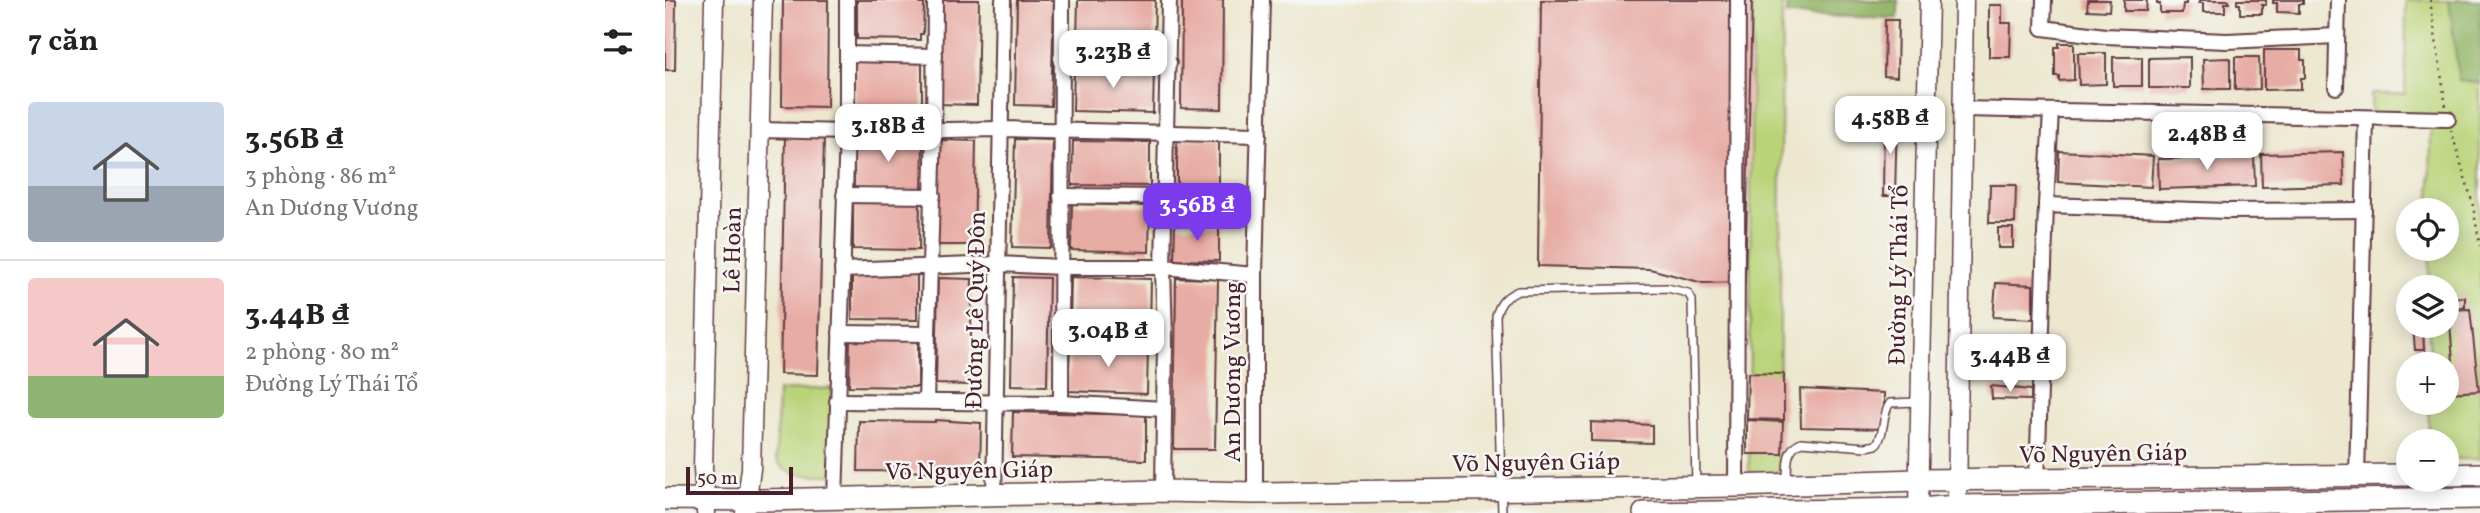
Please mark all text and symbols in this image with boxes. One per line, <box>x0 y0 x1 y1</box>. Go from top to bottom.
text: 7 căn <box>28 21 98 63</box>
icon: filters <box>599 23 637 61</box>
pin: 3.23B ₫ <box>1048 31 1178 90</box>
text: 3.23B ₫ <box>1075 37 1151 69</box>
pin: 4.58B ₫ <box>1825 96 1955 156</box>
text: 4.58B ₫ <box>1851 103 1929 135</box>
pin: 3.18B ₫ <box>823 104 953 164</box>
text: 3.18B ₫ <box>851 111 925 143</box>
pin: 2.48B ₫ <box>2142 113 2272 172</box>
text: 3.56B ₫ <box>245 119 344 161</box>
text: 2.48B ₫ <box>2168 119 2246 151</box>
icon: home <box>84 130 168 214</box>
text: 3 phòng · 86 m² <box>245 161 396 193</box>
pin: 3.56B ₫ <box>1132 184 1262 243</box>
street label: Đường Lý Thái Tổ <box>1881 184 1919 366</box>
text: 3.56B ₫ <box>1159 190 1235 222</box>
text: An Dương Vương <box>245 193 419 225</box>
map controls <box>2396 198 2459 492</box>
button: locate <box>2396 198 2459 261</box>
street label: Lê Hoàn <box>716 206 752 294</box>
street label: Đường Lê Quý Đôn <box>958 211 996 409</box>
button: layers <box>2396 275 2459 338</box>
street label: An Dương Vương <box>1217 281 1251 463</box>
text: 3.44B ₫ <box>245 295 350 337</box>
icon: home <box>84 306 168 390</box>
pin: 3.04B ₫ <box>1043 310 1173 369</box>
text: 3.04B ₫ <box>1068 316 1148 348</box>
pin: 3.44B ₫ <box>1945 334 2075 394</box>
text: 2 phòng · 80 m² <box>245 337 399 369</box>
text: 3.44B ₫ <box>1970 341 2050 373</box>
button: + <box>2396 352 2459 415</box>
text: Đường Lý Thái Tổ <box>245 369 418 401</box>
button: − <box>2396 429 2459 492</box>
street label: Võ Nguyên Giáp <box>2019 437 2188 473</box>
street label: Võ Nguyên Giáp <box>1452 446 1621 482</box>
street label: Võ Nguyên Giáp <box>885 454 1054 490</box>
scale bar <box>686 464 793 496</box>
text: 50 m <box>697 466 738 492</box>

